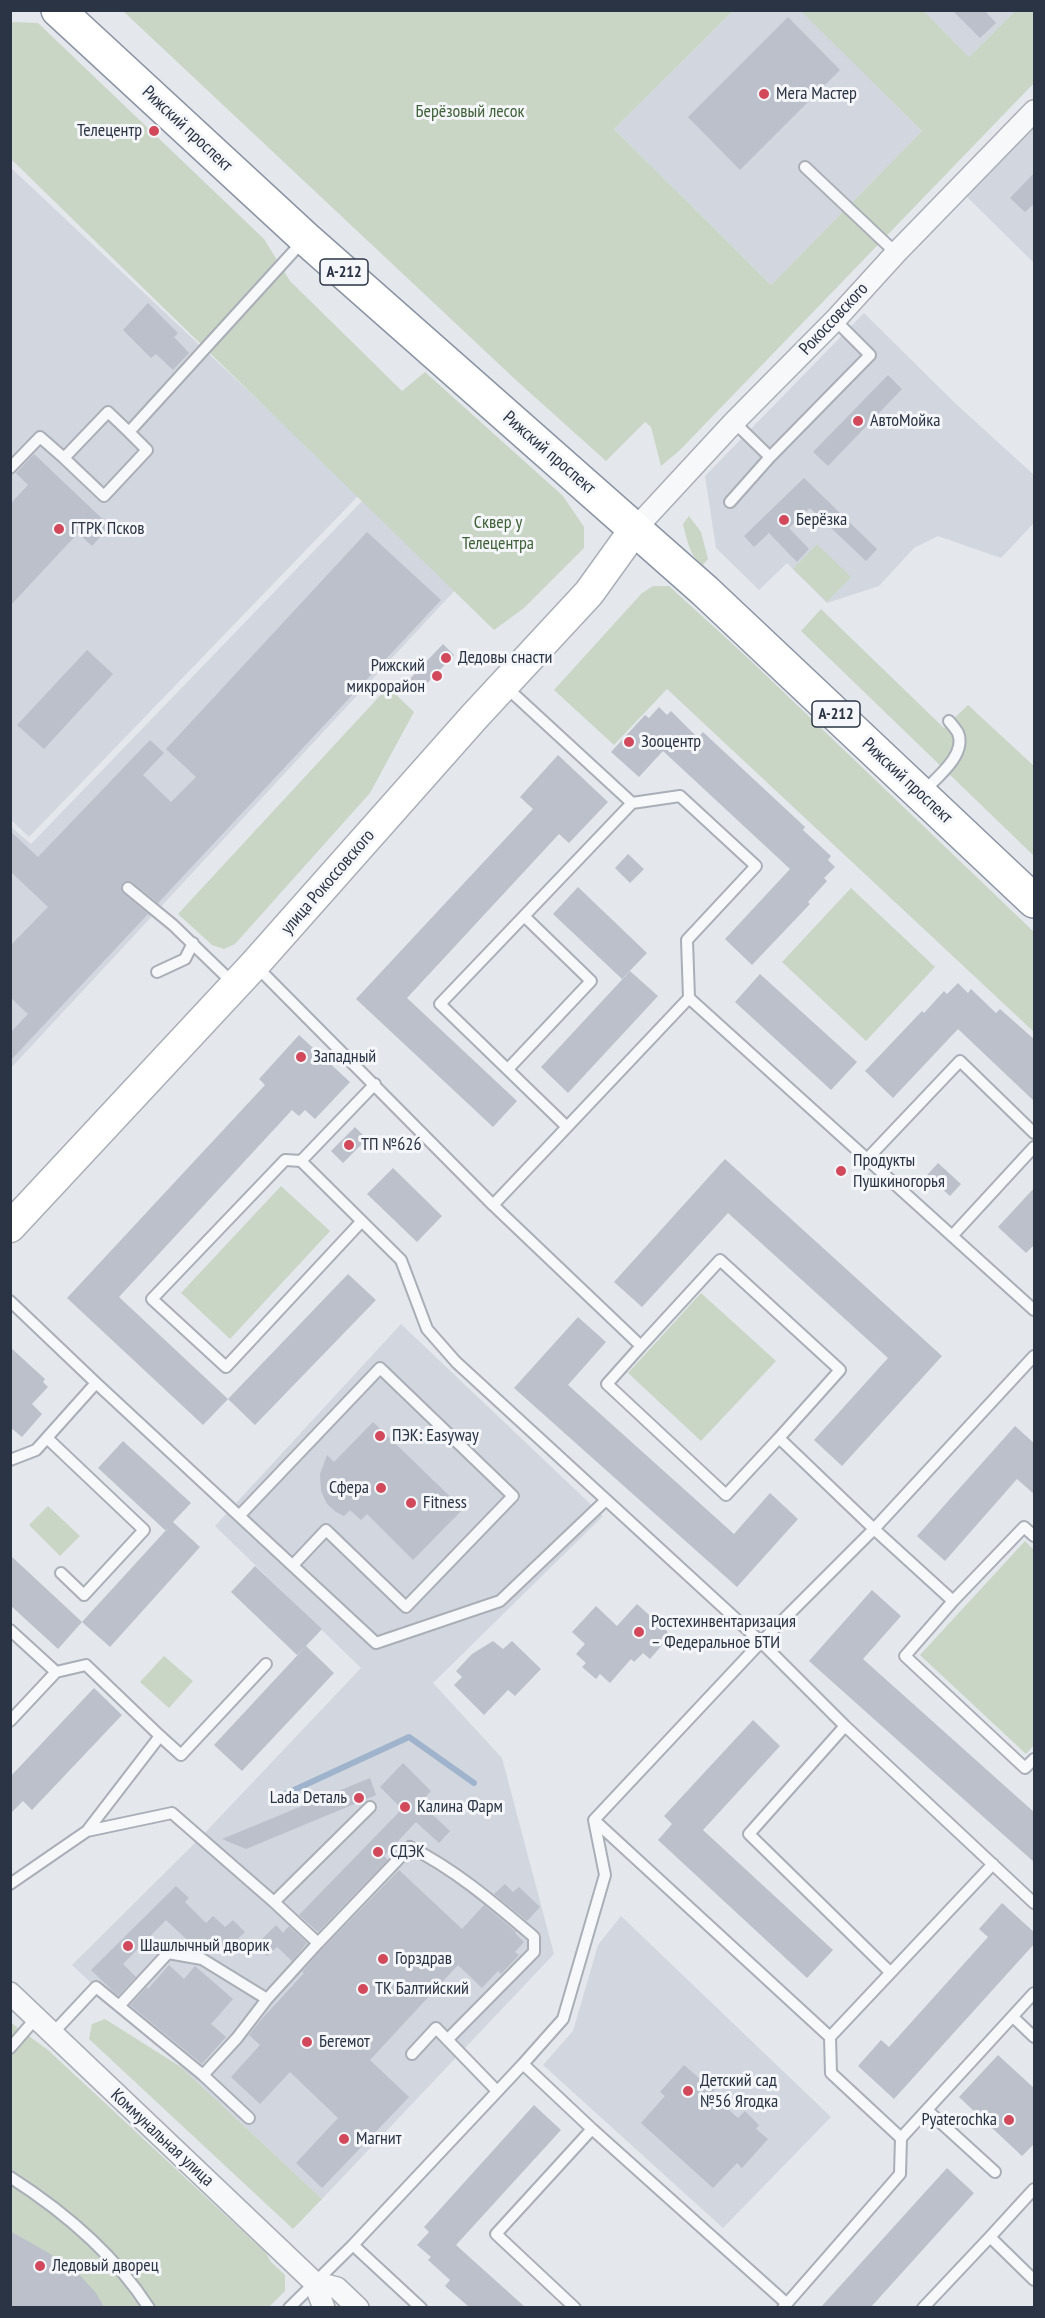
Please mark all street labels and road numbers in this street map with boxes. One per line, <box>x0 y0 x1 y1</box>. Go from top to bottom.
street label: Рижский проспект <box>137 82 237 176</box>
road number: А-212 <box>320 259 368 285</box>
street label: Рокоссовского <box>795 278 873 360</box>
street label: Рижский проспект <box>498 407 600 499</box>
road number: А-212 <box>812 701 860 727</box>
street label: Рижский проспект <box>857 734 957 828</box>
street label: улица Рокоссовского <box>277 825 379 939</box>
street label: Коммунальная улица <box>106 2085 218 2191</box>

